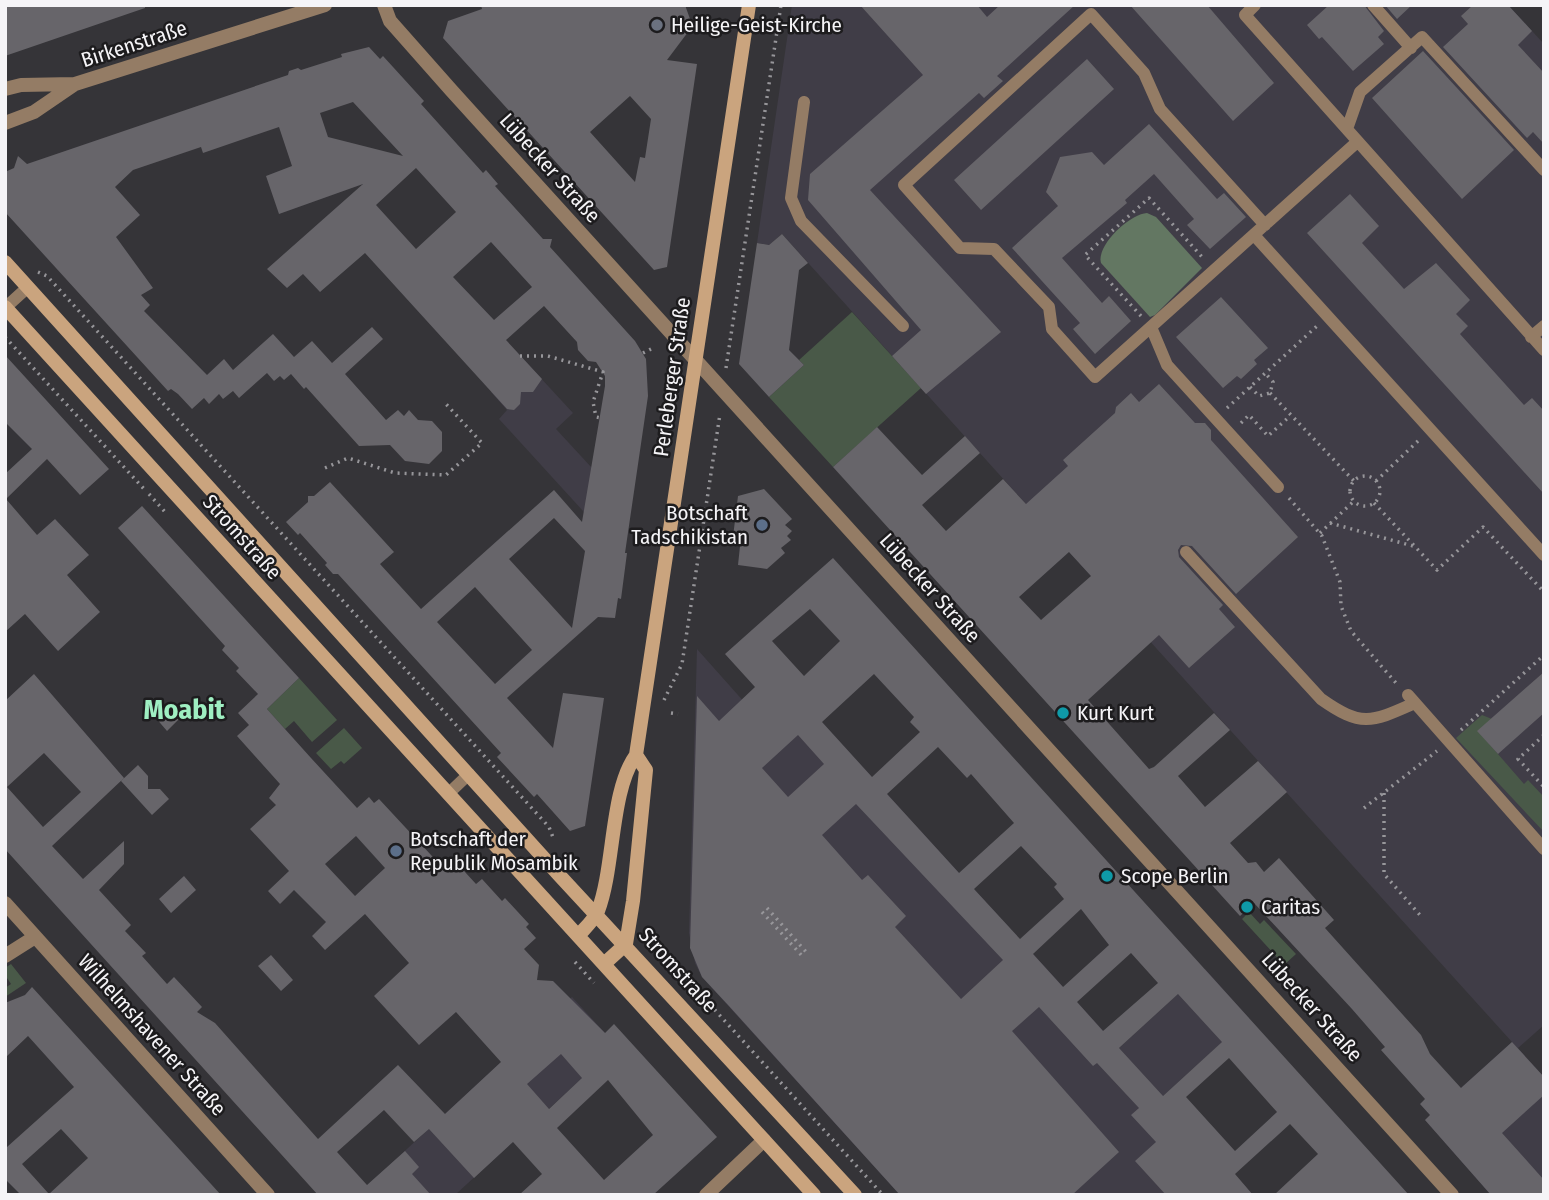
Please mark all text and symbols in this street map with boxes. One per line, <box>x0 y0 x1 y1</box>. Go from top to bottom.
place label: Heilige-Geist-Kirche <box>671 12 842 38</box>
street label: Birkenstraße <box>78 15 190 73</box>
marker: Heilige-Geist-Kirche <box>649 17 665 33</box>
street label: Lübecker Straße <box>494 108 606 228</box>
street label: Perleberger Straße <box>648 296 696 458</box>
street label: Stromstraße <box>197 489 287 585</box>
place label: Botschaft Tadschikistan <box>631 500 748 550</box>
marker: Botschaft Tadschikistan <box>754 517 770 533</box>
street label: Lübecker Straße <box>874 528 986 648</box>
district label: Moabit <box>143 693 226 726</box>
place label: Kurt Kurt <box>1077 700 1154 726</box>
marker: Kurt Kurt <box>1055 705 1071 721</box>
place label: Botschaft der Republik Mosambik <box>410 826 578 876</box>
marker: Botschaft der Republik Mosambik <box>388 843 404 859</box>
place label: Scope Berlin <box>1121 863 1229 889</box>
marker: Scope Berlin <box>1099 868 1115 884</box>
place label: Caritas <box>1261 894 1320 920</box>
marker: Caritas <box>1239 899 1255 915</box>
street label: Stromstraße <box>633 922 723 1018</box>
street label: Lübecker Straße <box>1256 947 1368 1067</box>
street label: Wilhelmshavener Straße <box>72 949 232 1121</box>

